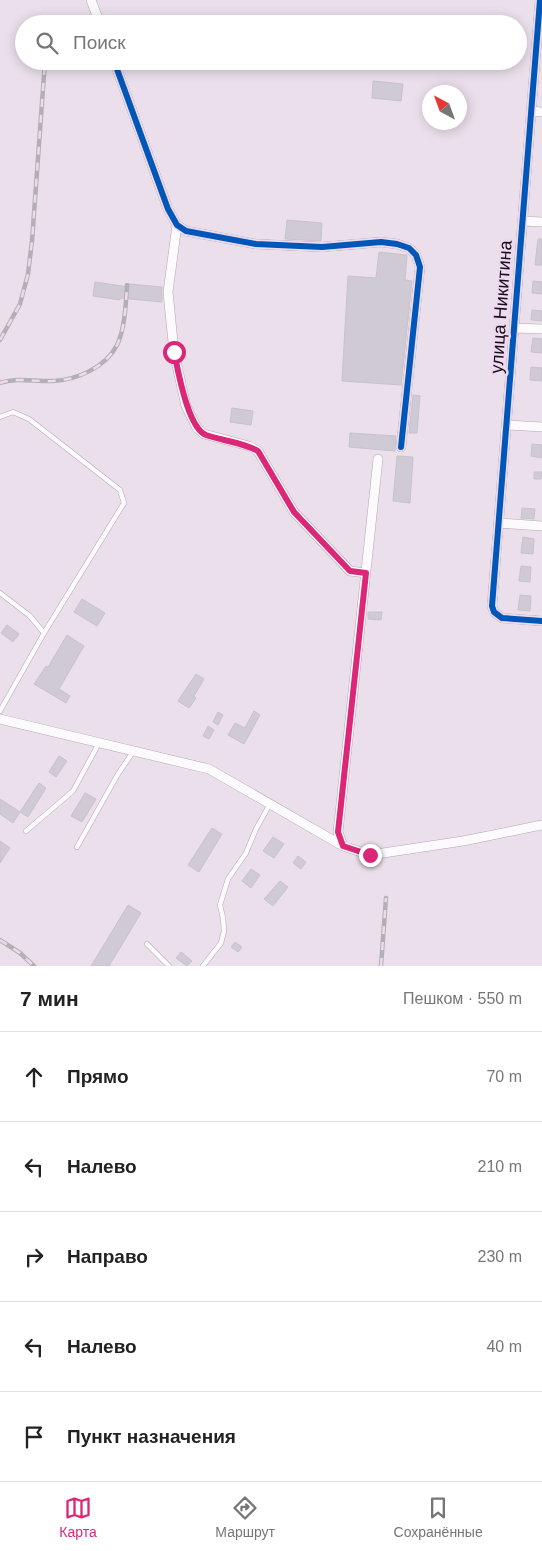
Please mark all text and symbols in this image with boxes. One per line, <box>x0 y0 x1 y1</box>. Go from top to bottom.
search box <box>15 15 527 70</box>
icon: search <box>33 29 61 57</box>
text: Поиск <box>73 32 126 53</box>
north arrow <box>422 85 467 130</box>
street label: улица Никитина <box>486 239 516 374</box>
route start <box>163 341 186 364</box>
route end <box>359 844 382 867</box>
text: 7 мин <box>20 987 79 1010</box>
text: Пешком · 550 m <box>403 990 522 1007</box>
icon: ahead <box>20 1063 48 1091</box>
text: Прямо <box>67 1066 129 1087</box>
text: 70 m <box>486 1068 522 1085</box>
icon: left <box>20 1153 48 1181</box>
text: Налево <box>67 1156 137 1177</box>
text: 210 m <box>478 1158 522 1175</box>
icon: right <box>20 1243 48 1271</box>
text: Направо <box>67 1246 148 1267</box>
text: 230 m <box>478 1248 522 1265</box>
icon: left <box>20 1333 48 1361</box>
text: Налево <box>67 1336 137 1357</box>
text: 40 m <box>486 1338 522 1355</box>
icon: arrive <box>20 1423 48 1451</box>
text: Пункт назначения <box>67 1426 236 1447</box>
tab: Карта <box>59 1494 97 1540</box>
tab: Маршрут <box>215 1494 275 1540</box>
tab: Сохранённые <box>394 1494 483 1540</box>

